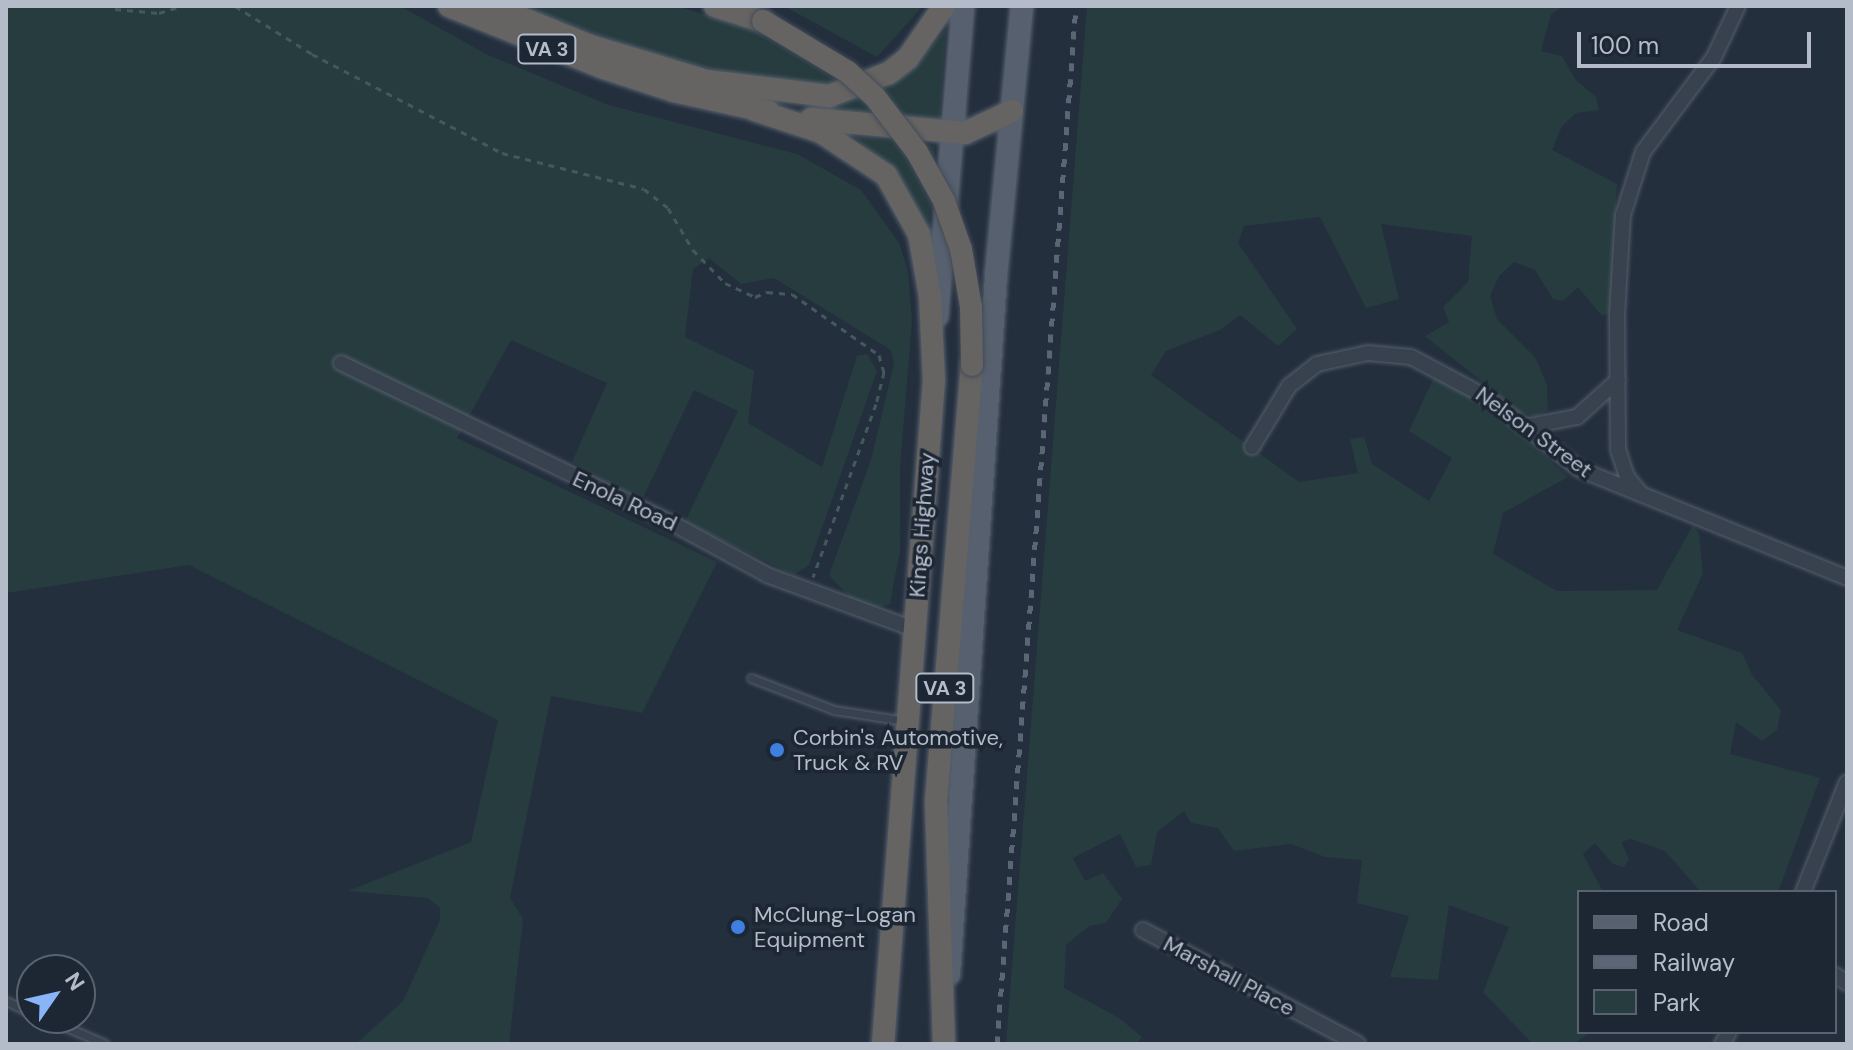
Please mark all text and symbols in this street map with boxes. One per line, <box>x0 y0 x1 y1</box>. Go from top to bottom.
scale bar <box>1581 16 1815 66</box>
text: 100 m <box>1591 30 1659 61</box>
road number: VA 3 <box>517 33 577 65</box>
street label: Nelson Street <box>1471 381 1597 483</box>
street label: Kings Highway <box>904 452 940 598</box>
street label: Enola Road <box>569 465 681 537</box>
road number: VA 3 <box>915 672 975 704</box>
place label: Corbin's Automotive, Truck & RV <box>793 724 1003 776</box>
marker: Corbin's Automotive, Truck & RV <box>768 741 786 759</box>
legend <box>1577 890 1837 1034</box>
place label: McClung-Logan Equipment <box>754 901 916 952</box>
text: Road <box>1653 907 1709 938</box>
marker: McClung-Logan Equipment <box>729 918 747 936</box>
street label: Marshall Place <box>1159 930 1299 1022</box>
text: Railway <box>1653 947 1735 978</box>
north arrow <box>16 954 96 1034</box>
text: N <box>58 967 91 996</box>
text: Park <box>1653 987 1700 1018</box>

